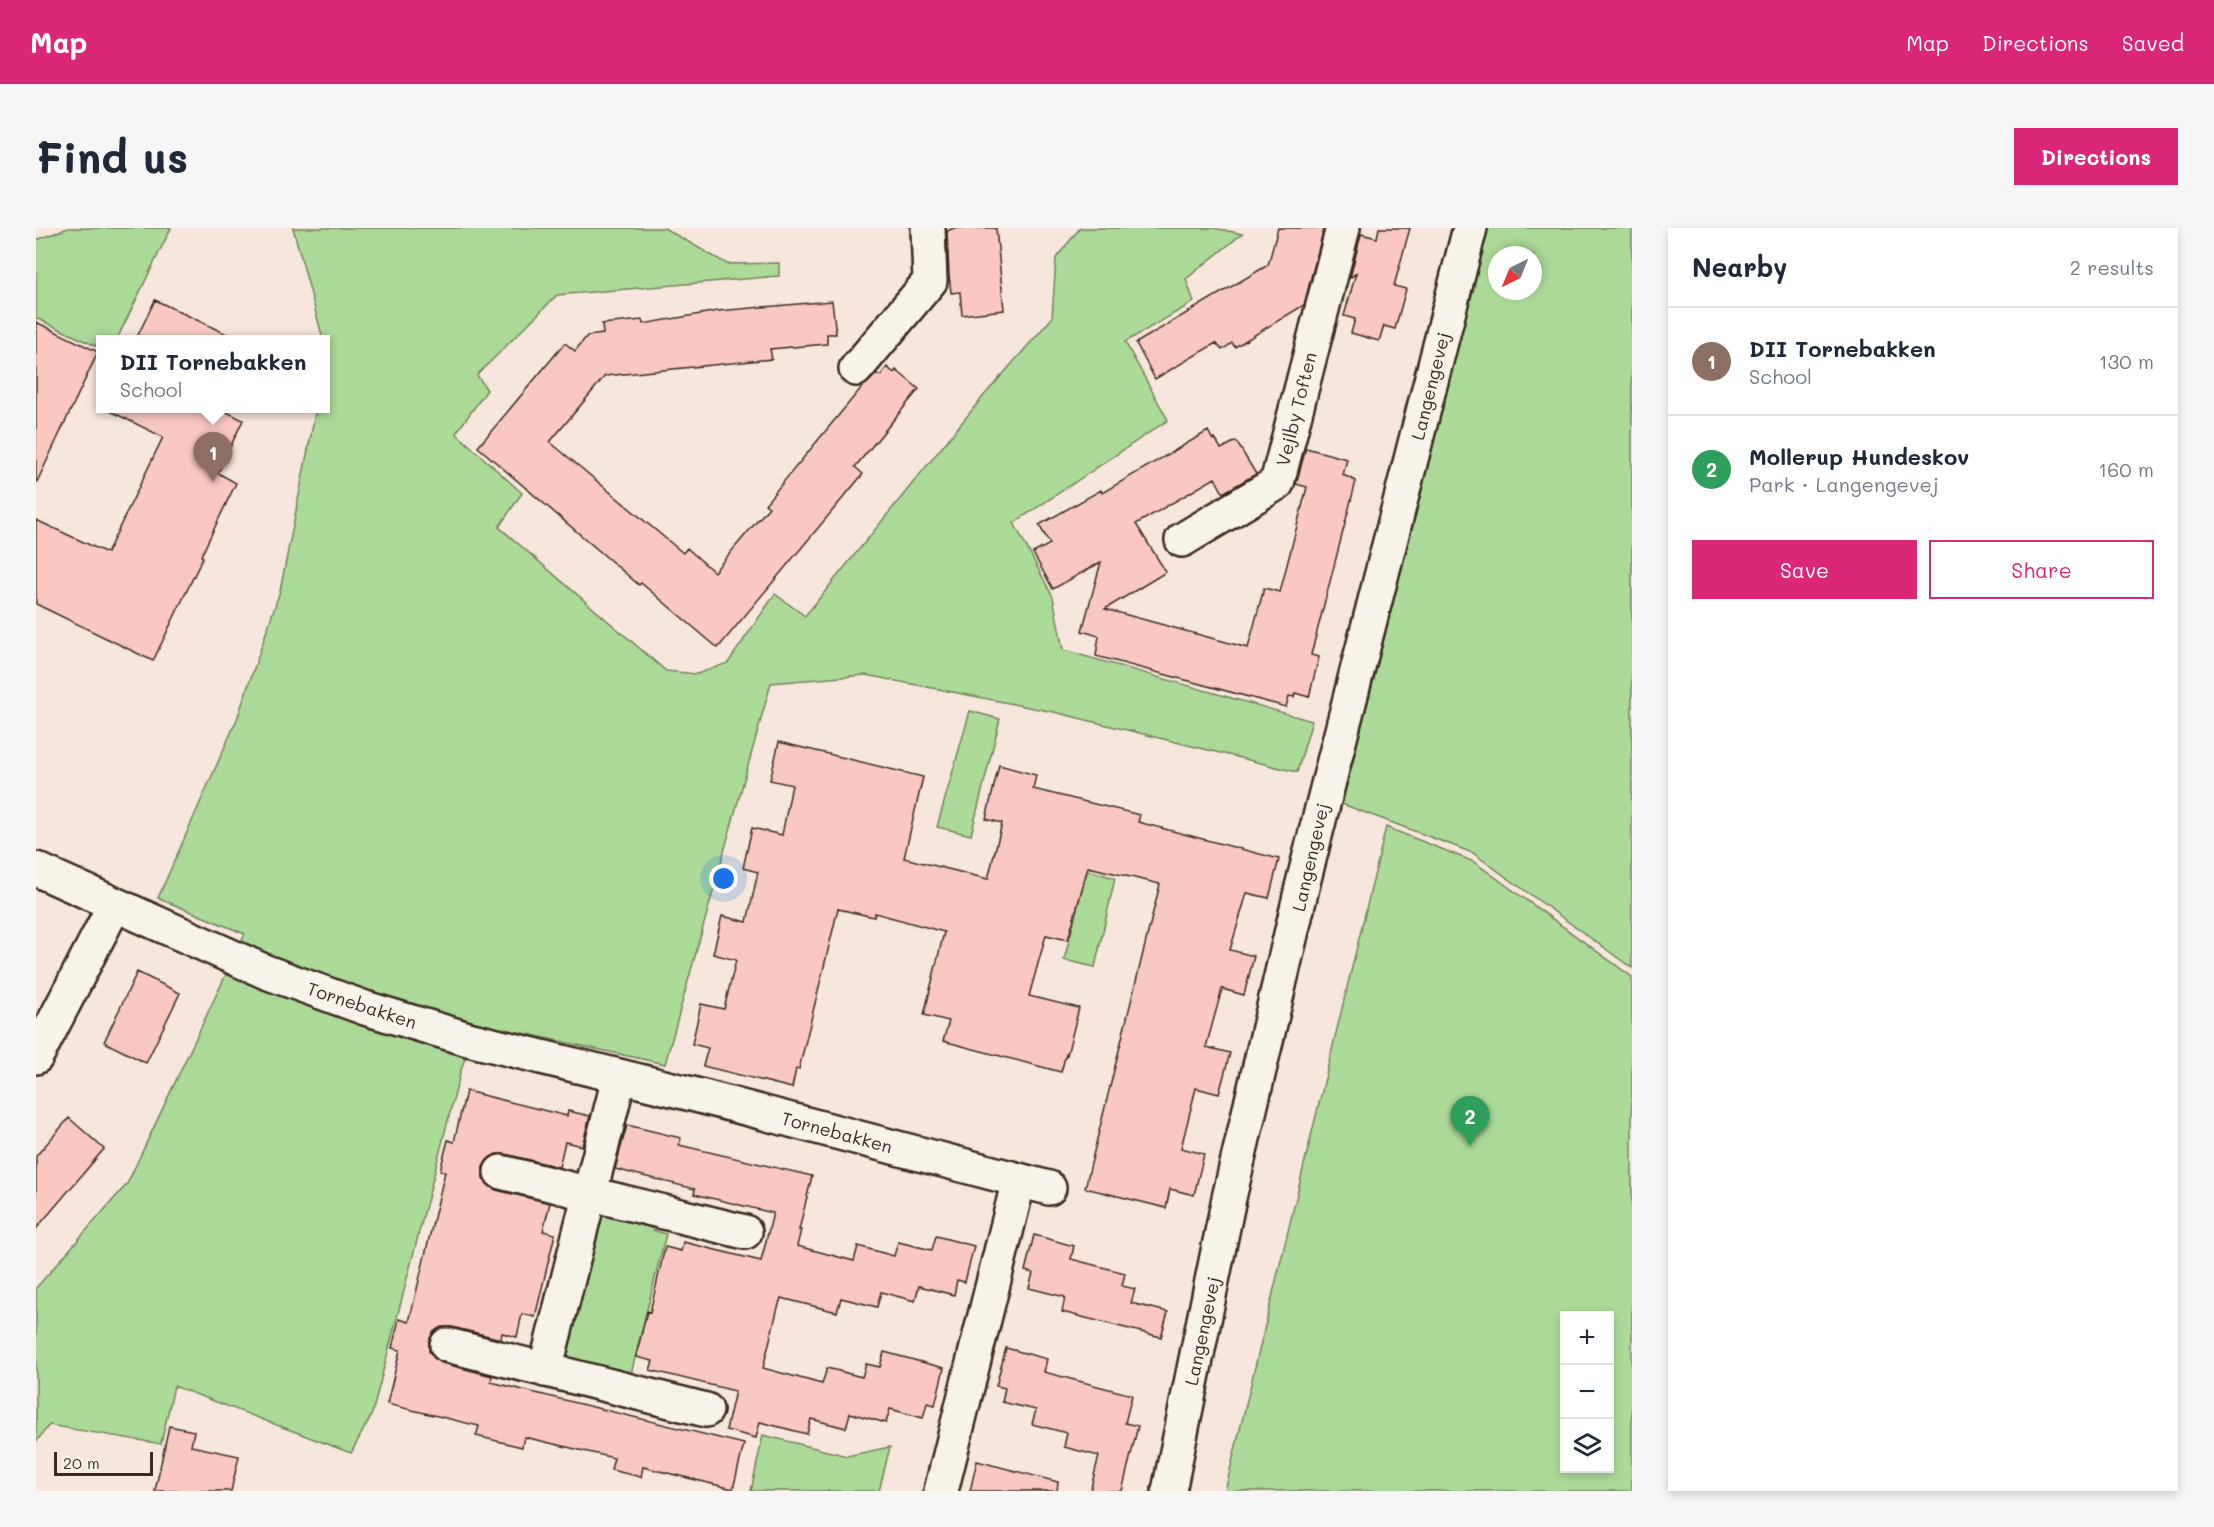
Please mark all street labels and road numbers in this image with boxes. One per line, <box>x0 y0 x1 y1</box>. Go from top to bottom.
street label: Langengevej <box>1405 329 1455 443</box>
street label: Vejlby Toften <box>1270 350 1322 468</box>
street label: Langengevej <box>1286 800 1334 914</box>
street label: Tornebakken <box>304 976 420 1034</box>
street label: Tornebakken <box>779 1106 895 1158</box>
street label: Langengevej <box>1179 1274 1225 1388</box>

